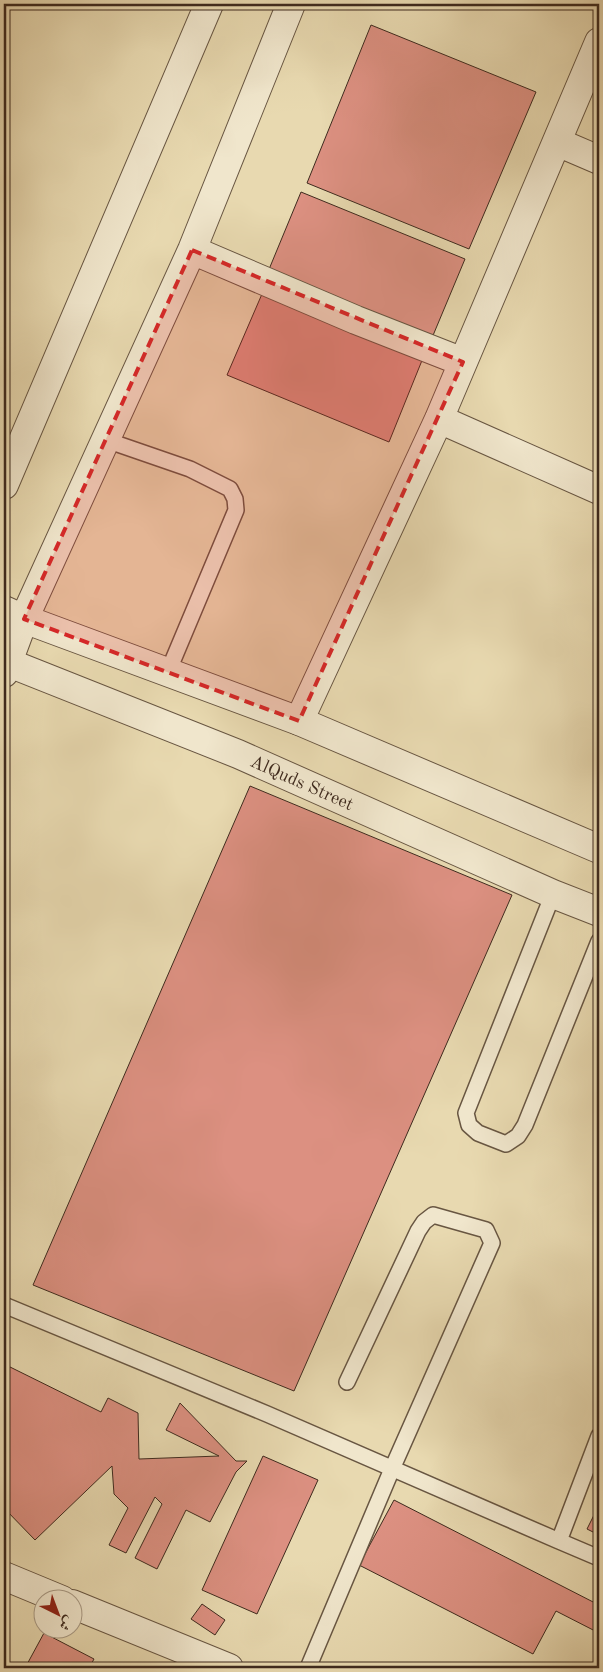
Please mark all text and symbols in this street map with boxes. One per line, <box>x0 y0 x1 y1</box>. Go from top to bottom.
street label: AlQuds Street <box>247 753 356 814</box>
north arrow <box>32 1590 82 1640</box>
text: ش <box>56 1613 76 1633</box>

